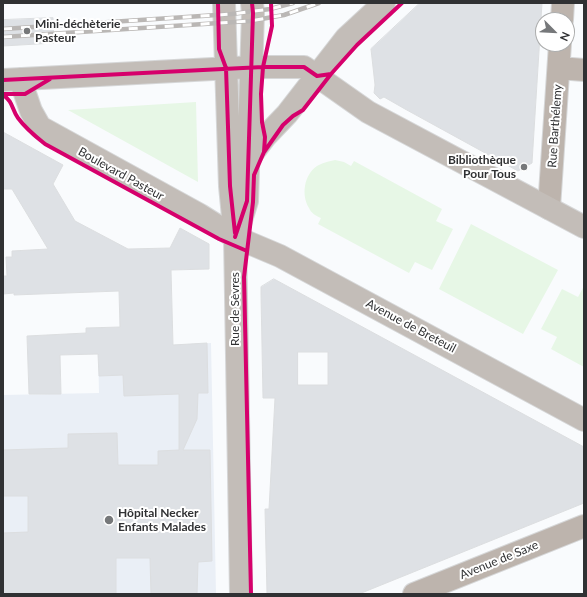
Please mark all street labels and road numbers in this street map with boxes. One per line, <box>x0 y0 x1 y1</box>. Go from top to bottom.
street label: Rue Barthélemy <box>545 84 565 168</box>
street label: Boulevard Pasteur <box>76 144 166 204</box>
street label: Rue de Sèvres <box>228 272 242 346</box>
street label: Avenue de Breteuil <box>363 296 459 356</box>
street label: Avenue de Saxe <box>458 538 540 582</box>

